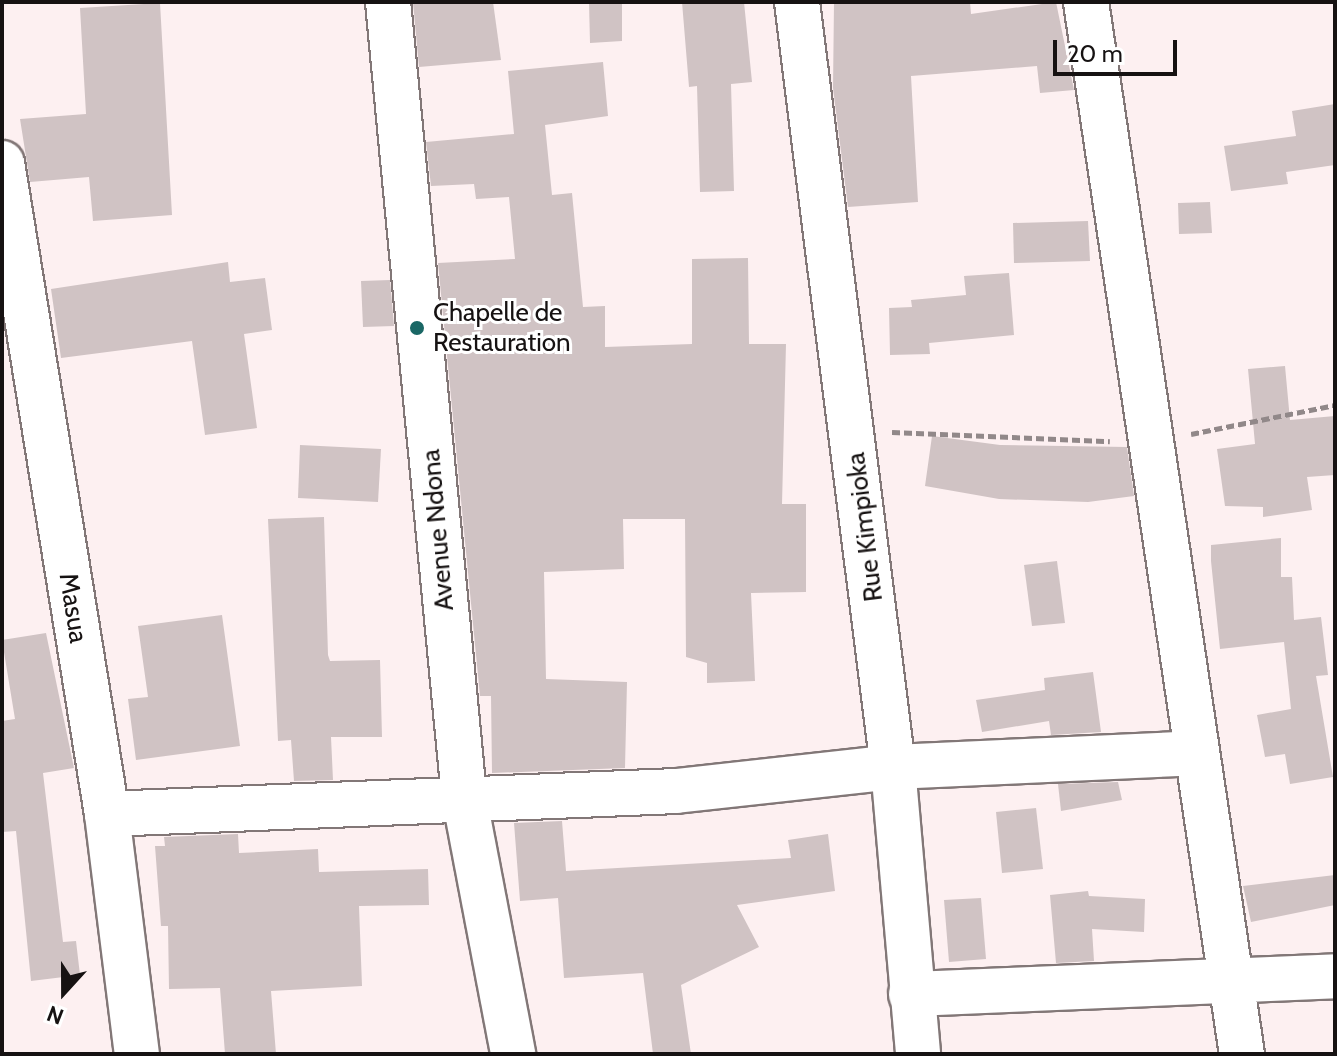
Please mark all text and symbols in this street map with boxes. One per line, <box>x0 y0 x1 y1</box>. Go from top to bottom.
scale bar <box>1057 24 1181 74</box>
text: 20 m <box>1067 39 1123 68</box>
place label: Chapelle de Restauration <box>433 297 570 358</box>
marker: Chapelle de Restauration <box>408 319 426 337</box>
street label: Avenue Ndona <box>415 448 461 612</box>
street label: Rue Kimpioka <box>840 451 890 603</box>
street label: Masua <box>52 571 94 645</box>
north arrow <box>24 952 104 1032</box>
text: N <box>43 999 67 1030</box>

